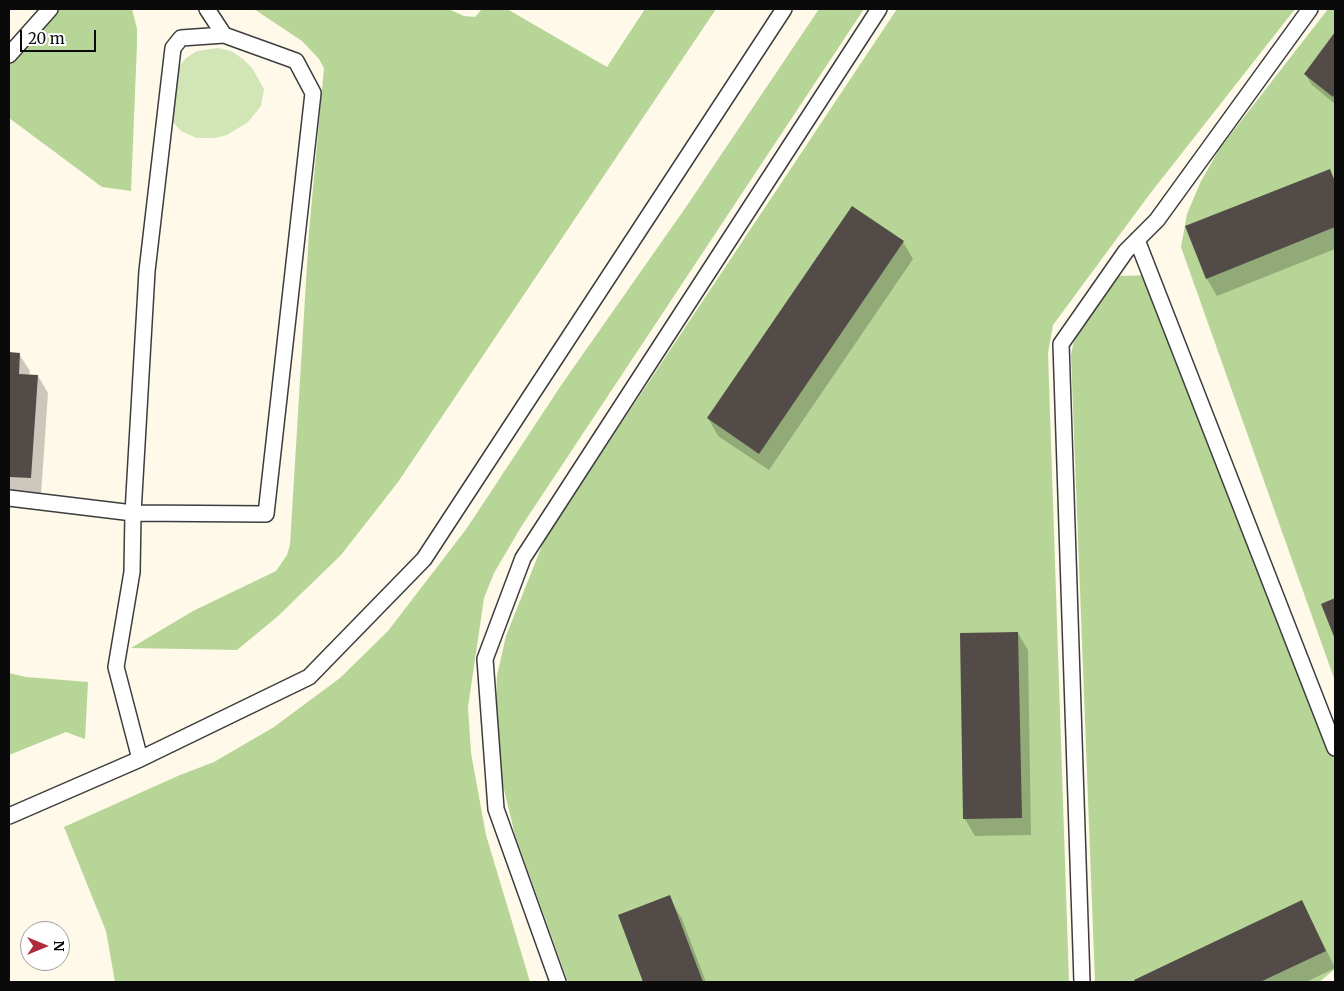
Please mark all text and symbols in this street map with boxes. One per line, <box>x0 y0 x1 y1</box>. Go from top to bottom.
scale bar <box>22 20 99 52</box>
text: 20 m <box>28 29 65 48</box>
north arrow <box>20 921 70 971</box>
text: N <box>50 940 68 952</box>

